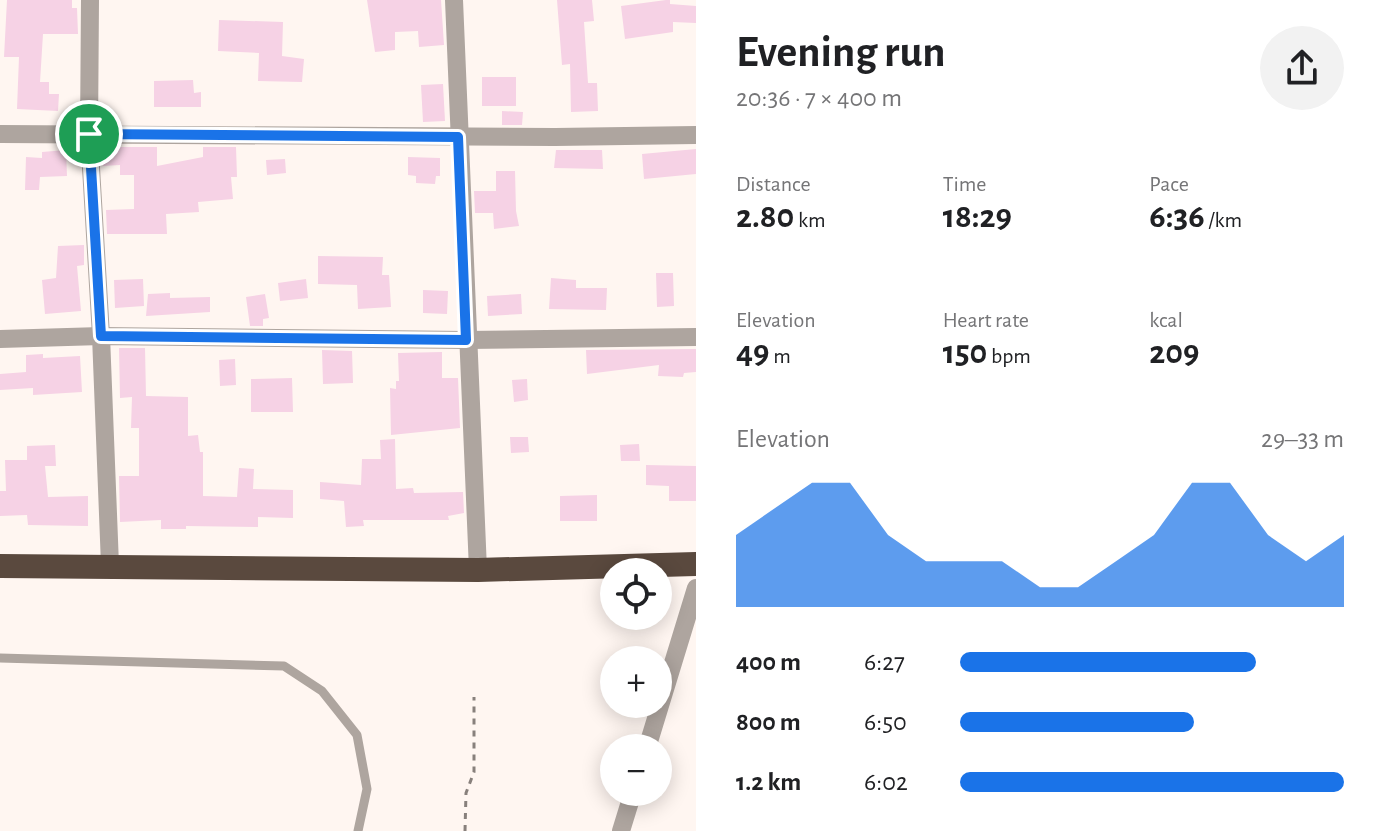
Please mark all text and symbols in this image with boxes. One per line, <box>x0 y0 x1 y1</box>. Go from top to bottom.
button: share <box>1260 26 1344 110</box>
text: Evening run <box>736 31 945 75</box>
text: 20:36 · 7 × 400 m <box>736 85 902 111</box>
pin <box>55 100 123 168</box>
icon: arrive <box>67 112 111 156</box>
text: Distance <box>736 173 811 195</box>
text: Time <box>943 173 987 195</box>
text: Pace <box>1149 173 1189 195</box>
text: 2.80 <box>736 200 794 234</box>
text: 18:29 <box>943 200 1012 234</box>
text: 6:36 <box>1149 200 1205 234</box>
text: km <box>794 209 826 231</box>
text: /km <box>1205 209 1242 231</box>
text: Elevation <box>736 309 816 331</box>
text: Heart rate <box>943 309 1029 331</box>
text: kcal <box>1149 309 1183 331</box>
text: 49 <box>736 336 770 370</box>
text: 150 <box>943 336 987 370</box>
text: 209 <box>1149 336 1199 370</box>
text: m <box>770 345 791 367</box>
text: bpm <box>987 345 1031 367</box>
text: Elevation <box>736 426 830 452</box>
text: 29–33 m <box>1261 426 1344 452</box>
map controls <box>600 558 672 806</box>
button: locate <box>600 558 672 630</box>
button: + <box>600 646 672 718</box>
text: 400 m <box>736 649 801 675</box>
text: 6:27 <box>864 649 905 675</box>
text: 800 m <box>736 709 801 735</box>
text: 6:50 <box>864 709 907 735</box>
button: − <box>600 734 672 806</box>
text: 1.2 km <box>736 769 801 795</box>
text: 6:02 <box>864 769 908 795</box>

